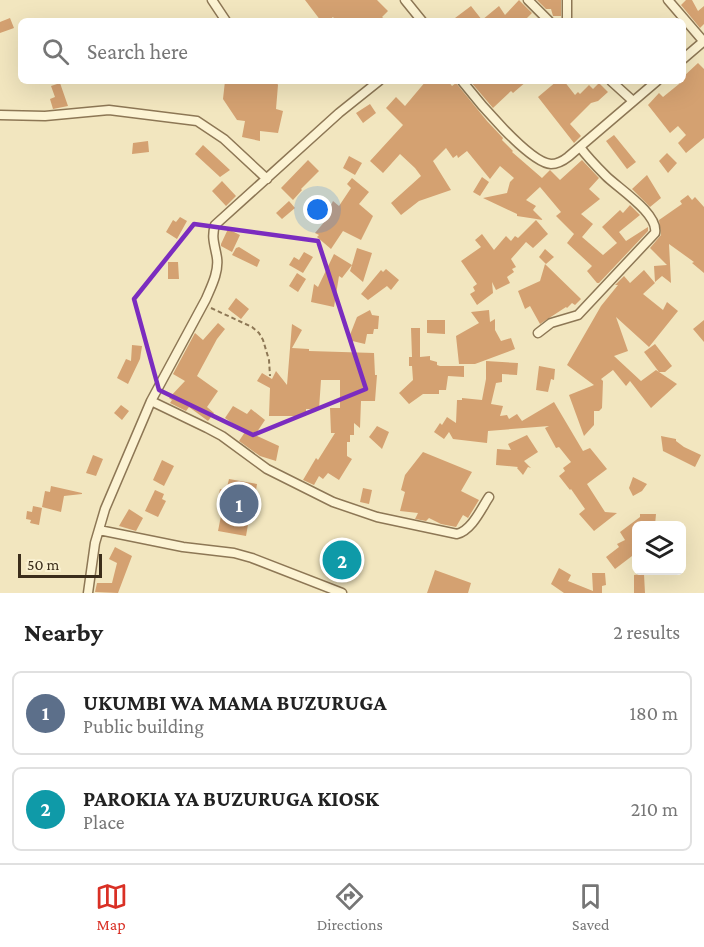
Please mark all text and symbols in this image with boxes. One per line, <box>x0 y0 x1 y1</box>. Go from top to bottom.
search box <box>18 18 686 84</box>
icon: search <box>39 35 72 68</box>
text: Search here <box>87 39 188 64</box>
your location <box>303 195 332 224</box>
pin: 1 <box>220 482 258 526</box>
map controls <box>632 521 686 575</box>
button: layers <box>632 521 686 575</box>
pin: 2 <box>322 538 362 582</box>
scale bar <box>18 551 102 578</box>
text: 50 m <box>27 556 59 573</box>
text: Nearby <box>24 618 103 647</box>
text: 2 results <box>613 621 680 643</box>
text: UKUMBI WA MAMA BUZURUGA <box>83 690 387 715</box>
text: 1 <box>42 702 49 724</box>
text: 180 m <box>629 702 678 724</box>
text: Public building <box>83 715 204 737</box>
text: PAROKIA YA BUZURUGA KIOSK <box>83 786 379 811</box>
text: 2 <box>40 798 51 820</box>
text: 210 m <box>631 798 678 820</box>
text: Place <box>83 811 125 833</box>
tab: Map <box>95 880 128 933</box>
tab: Directions <box>317 880 383 933</box>
tab: Saved <box>572 880 609 933</box>

